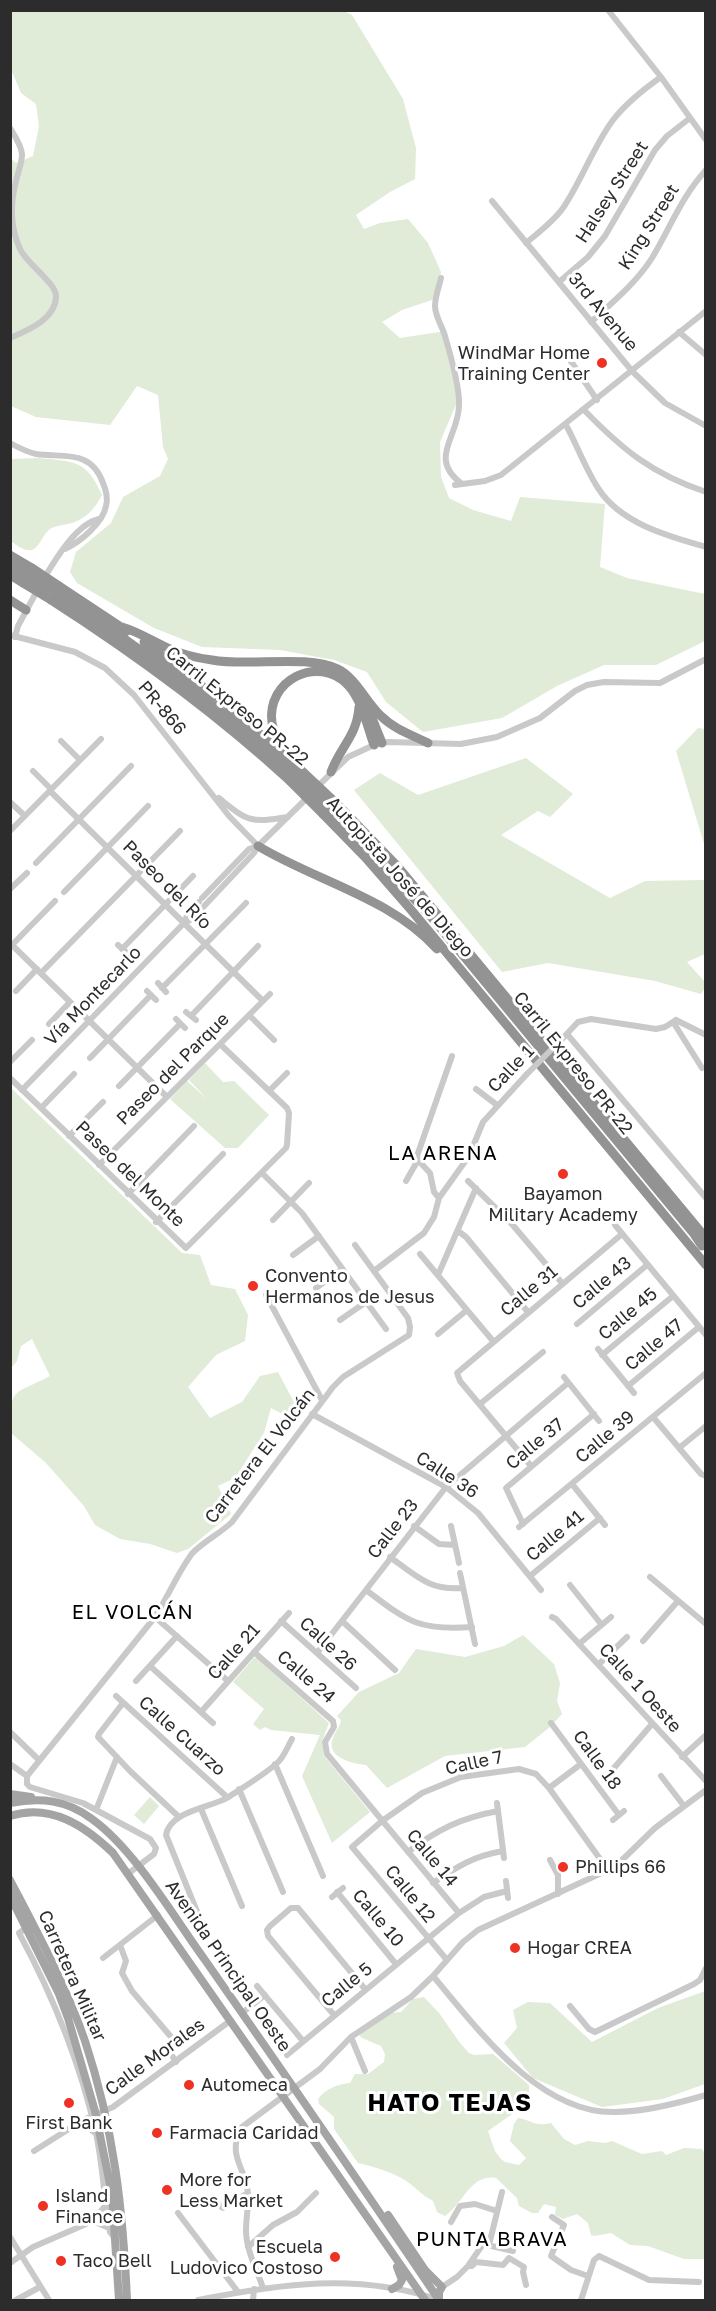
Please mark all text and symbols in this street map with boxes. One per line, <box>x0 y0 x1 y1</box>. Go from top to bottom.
street label: Halsey Street <box>571 137 653 247</box>
street label: King Street <box>614 180 684 274</box>
street label: 3rd Avenue <box>564 268 642 356</box>
place label: WindMar Home Training Center <box>458 342 590 385</box>
marker: WindMar Home Training Center <box>595 356 609 370</box>
street label: Carril Expreso PR-22 <box>161 642 313 770</box>
street label: PR-866 <box>133 677 191 739</box>
street label: Autopista José de Diego <box>322 792 478 962</box>
street label: Paseo del Río <box>118 836 216 934</box>
street label: Vía Montecarlo <box>40 942 146 1050</box>
street label: Carril Expreso PR-22 <box>509 987 637 1139</box>
street label: Paseo del Parque <box>112 1008 234 1130</box>
street label: Calle 1 <box>483 1041 539 1097</box>
street label: Paseo del Monte <box>71 1116 189 1232</box>
district label: LA ARENA <box>388 1142 498 1166</box>
marker: Bayamon Military Academy <box>556 1167 570 1181</box>
place label: Bayamon Military Academy <box>488 1183 638 1226</box>
street label: Calle 43 <box>568 1252 636 1314</box>
street label: Calle 31 <box>496 1261 562 1321</box>
place label: Convento Hermanos de Jesus <box>265 1265 435 1308</box>
marker: Convento Hermanos de Jesus <box>246 1279 260 1293</box>
street label: Calle 45 <box>594 1283 662 1345</box>
street label: Calle 47 <box>621 1314 687 1376</box>
street label: Carretera El Volcán <box>201 1384 319 1528</box>
street label: Calle 39 <box>571 1406 639 1468</box>
street label: Calle 37 <box>502 1414 568 1474</box>
street label: Calle 36 <box>412 1447 482 1503</box>
street label: Calle 23 <box>363 1495 423 1563</box>
street label: Calle 41 <box>522 1506 588 1566</box>
district label: EL VOLCÁN <box>72 1601 194 1625</box>
street label: Calle 26 <box>295 1613 361 1675</box>
street label: Calle 21 <box>203 1620 265 1684</box>
street label: Calle 1 Oeste <box>594 1639 686 1737</box>
street label: Calle 24 <box>272 1646 340 1708</box>
street label: Calle Cuarzo <box>134 1691 230 1781</box>
street label: Calle 18 <box>568 1726 626 1794</box>
street label: Calle 7 <box>443 1746 505 1780</box>
street label: Calle 14 <box>402 1825 462 1891</box>
place label: Phillips 66 <box>575 1856 666 1878</box>
marker: Phillips 66 <box>556 1860 570 1874</box>
street label: Calle 12 <box>380 1861 440 1927</box>
street label: Avenida Principal Oeste <box>160 1876 296 2056</box>
street label: Calle 10 <box>348 1885 408 1951</box>
street label: Carretera Militar <box>33 1907 111 2045</box>
place label: Hogar CREA <box>527 1937 632 1959</box>
marker: Hogar CREA <box>508 1941 522 1955</box>
street label: Calle 5 <box>317 1958 377 2012</box>
street label: Calle Morales <box>101 2014 209 2100</box>
place label: Automeca <box>201 2074 288 2096</box>
marker: Automeca <box>182 2078 196 2092</box>
district label: HATO TEJAS <box>368 2089 532 2117</box>
marker: First Bank <box>62 2096 76 2110</box>
place label: First Bank <box>25 2112 113 2134</box>
place label: Farmacia Caridad <box>169 2122 319 2144</box>
marker: Farmacia Caridad <box>150 2126 164 2140</box>
place label: More for Less Market <box>179 2169 283 2212</box>
marker: More for Less Market <box>160 2183 174 2197</box>
place label: Island Finance <box>55 2185 123 2228</box>
marker: Island Finance <box>36 2199 50 2213</box>
district label: PUNTA BRAVA <box>416 2228 568 2252</box>
place label: Escuela Ludovico Costoso <box>170 2236 323 2278</box>
place label: Taco Bell <box>73 2250 152 2272</box>
marker: Escuela Ludovico Costoso <box>328 2250 342 2264</box>
marker: Taco Bell <box>54 2254 68 2268</box>

